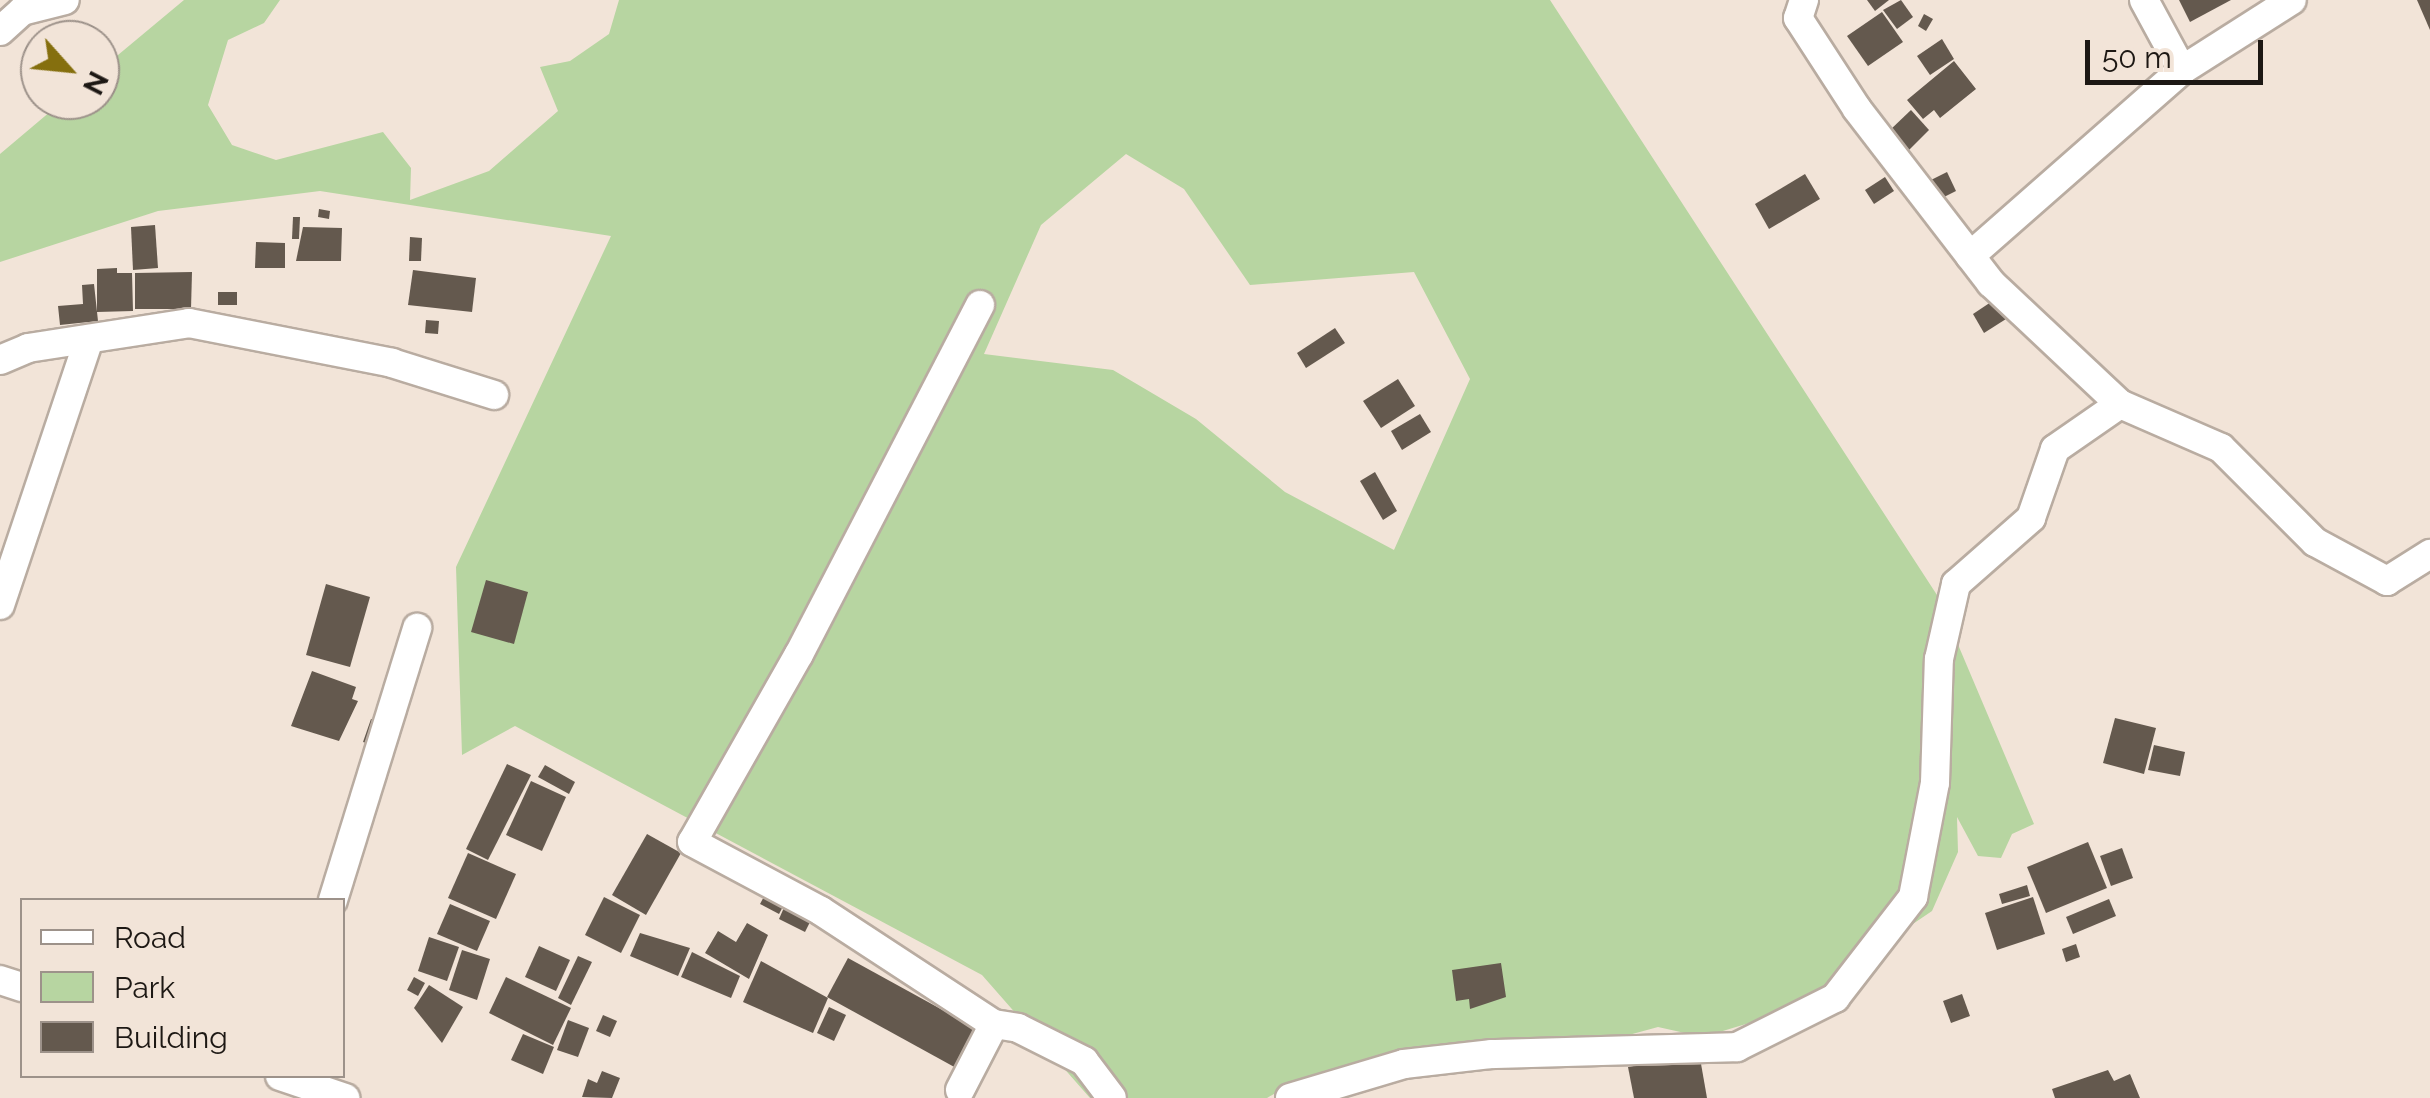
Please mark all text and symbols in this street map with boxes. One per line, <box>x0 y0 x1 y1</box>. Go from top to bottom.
north arrow <box>20 20 120 120</box>
scale bar <box>2090 20 2268 82</box>
text: 50 m <box>2102 40 2172 75</box>
text: N <box>76 66 115 100</box>
legend <box>20 898 345 1078</box>
text: Road <box>114 920 186 955</box>
text: Park <box>114 970 175 1005</box>
text: Building <box>114 1020 228 1055</box>

